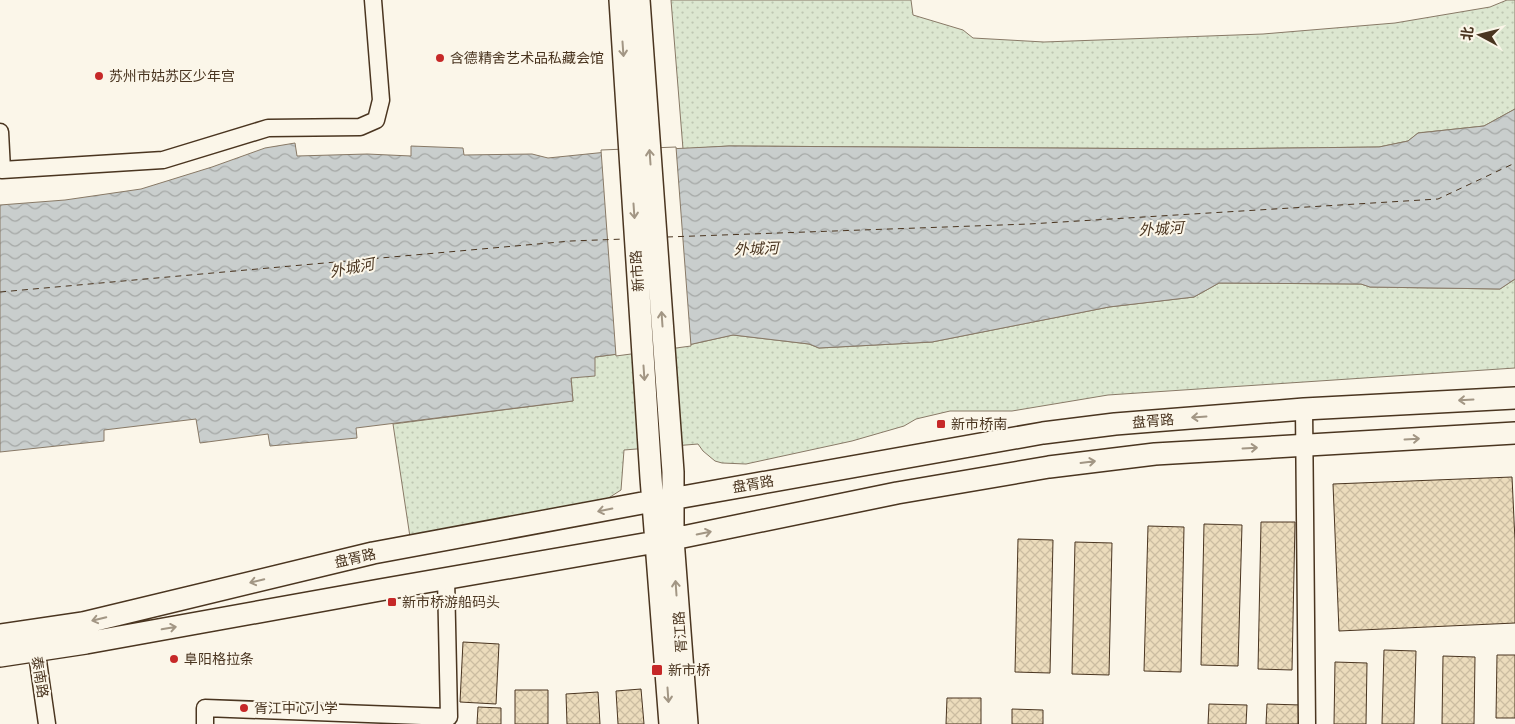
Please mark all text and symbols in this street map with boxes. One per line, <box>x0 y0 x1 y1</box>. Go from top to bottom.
north arrow <box>1455 10 1505 60</box>
text: 北 <box>1458 25 1476 41</box>
one-way arrow <box>619 40 628 56</box>
place label: 含德精舍艺术品私藏会馆 <box>450 50 604 66</box>
marker: 含德精舍艺术品私藏会馆 <box>434 52 446 64</box>
place label: 苏州市姑苏区少年宫 <box>109 68 235 84</box>
marker: 苏州市姑苏区少年宫 <box>93 70 105 82</box>
one-way arrow <box>645 149 654 165</box>
one-way arrow <box>629 203 638 219</box>
water label: 外城河 <box>1138 219 1187 239</box>
water label: 外城河 <box>733 239 782 259</box>
street label: 新市路 <box>628 249 646 293</box>
water label: 外城河 <box>328 254 379 281</box>
one-way arrow <box>657 311 666 327</box>
one-way arrow <box>639 365 649 381</box>
one-way arrow <box>1459 396 1475 405</box>
street label: 盘胥路 <box>1131 411 1175 431</box>
one-way arrow <box>1192 412 1208 422</box>
place label: 新市桥南 <box>951 416 1007 432</box>
marker: 新市桥南 <box>935 418 947 430</box>
one-way arrow <box>1404 434 1420 443</box>
one-way arrow <box>1241 444 1257 453</box>
one-way arrow <box>1080 457 1096 467</box>
street label: 盘胥路 <box>731 472 775 496</box>
one-way arrow <box>598 505 614 515</box>
one-way arrow <box>696 527 712 537</box>
street label: 盘胥路 <box>333 545 377 571</box>
one-way arrow <box>250 577 266 586</box>
one-way arrow <box>672 580 681 596</box>
place label: 新市桥游船码头 <box>402 594 500 610</box>
marker: 新市桥游船码头 <box>386 596 398 608</box>
street label: 胥江路 <box>671 610 689 654</box>
one-way arrow <box>92 615 108 624</box>
one-way arrow <box>161 623 177 633</box>
place label: 阜阳格拉条 <box>184 651 254 667</box>
marker: 阜阳格拉条 <box>168 653 180 665</box>
street label: 泰南路 <box>29 655 51 699</box>
place label: 新市桥 <box>668 662 710 678</box>
marker: 新市桥 <box>650 663 664 677</box>
one-way arrow <box>663 687 672 703</box>
place label: 胥江中心小学 <box>254 700 338 716</box>
marker: 胥江中心小学 <box>238 702 250 714</box>

